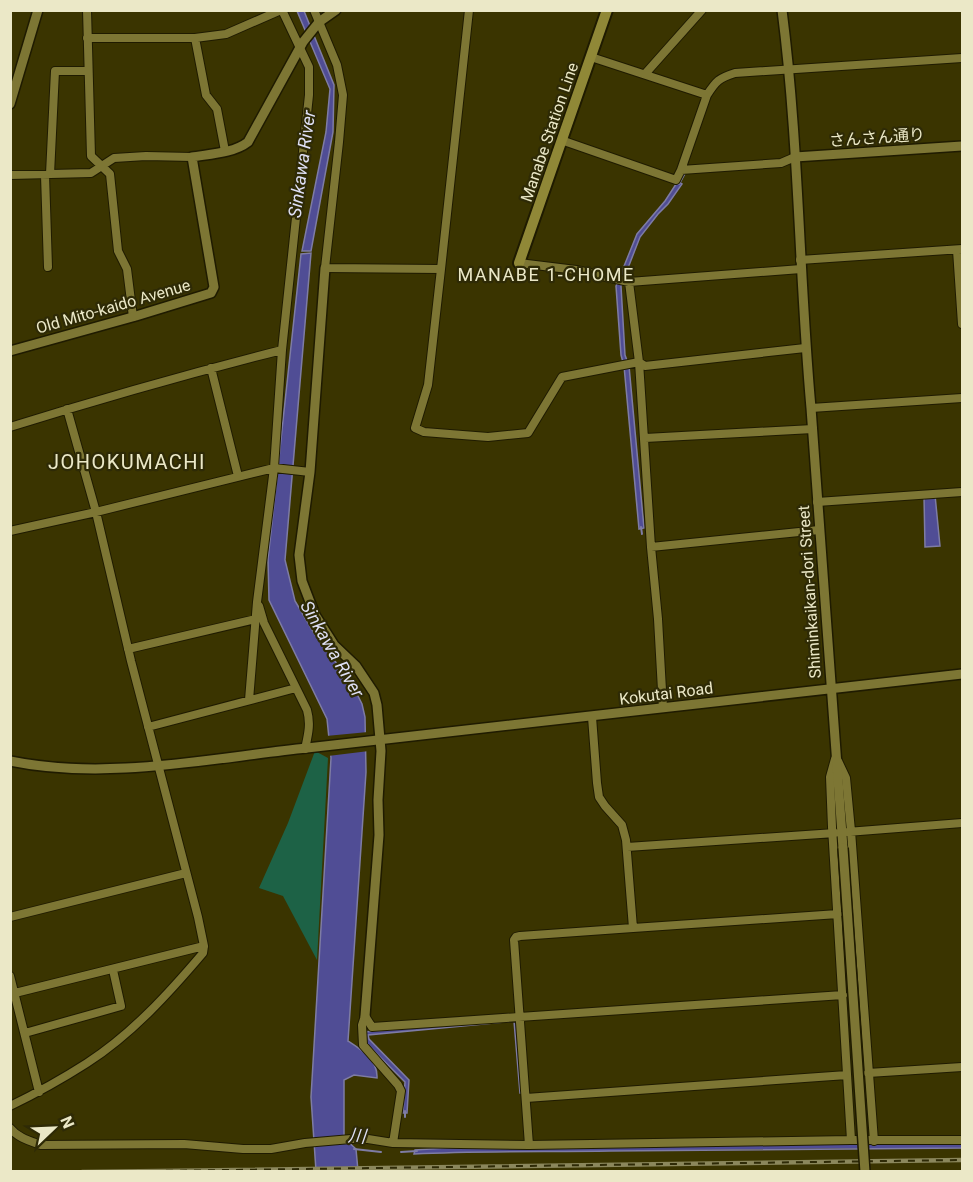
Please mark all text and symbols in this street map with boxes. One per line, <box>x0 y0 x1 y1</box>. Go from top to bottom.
street label: Manabe Station Line <box>517 60 582 204</box>
water label: Sinkawa River <box>284 108 320 219</box>
street label: さんさん通り <box>828 125 926 150</box>
district label: MANABE 1-CHOME <box>457 264 635 285</box>
street label: Old Mito-kaido Avenue <box>34 275 192 338</box>
district label: JOHOKUMACHI <box>48 450 206 474</box>
street label: Shiminkaikan-dori Street <box>794 505 825 679</box>
water label: Sinkawa River <box>296 597 369 702</box>
street label: Kokutai Road <box>618 678 714 709</box>
north arrow <box>24 1098 84 1158</box>
text: N <box>56 1113 78 1131</box>
water label: 川 <box>347 1124 369 1147</box>

